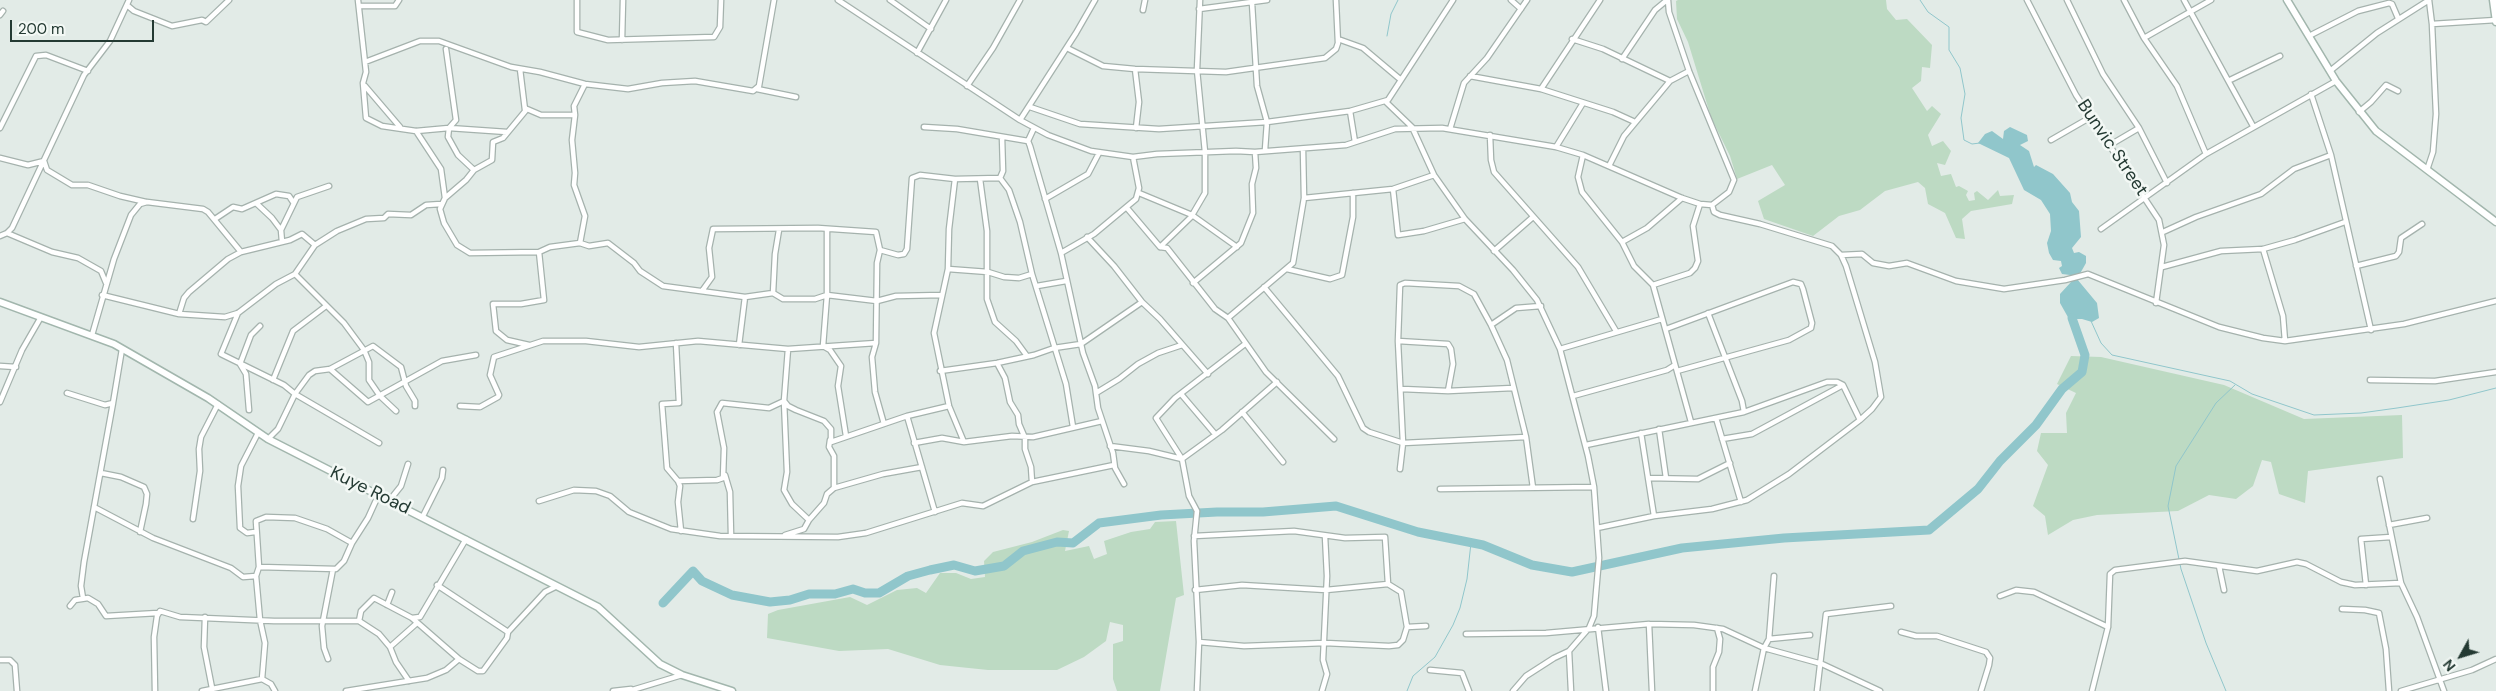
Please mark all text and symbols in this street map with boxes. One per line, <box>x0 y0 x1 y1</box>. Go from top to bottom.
scale bar <box>12 10 156 42</box>
text: 200 m <box>18 19 64 39</box>
street label: Bunvic Street <box>2072 96 2152 200</box>
street label: Kuye Road <box>326 462 414 520</box>
north arrow <box>2436 631 2486 681</box>
text: N <box>2439 656 2460 675</box>

